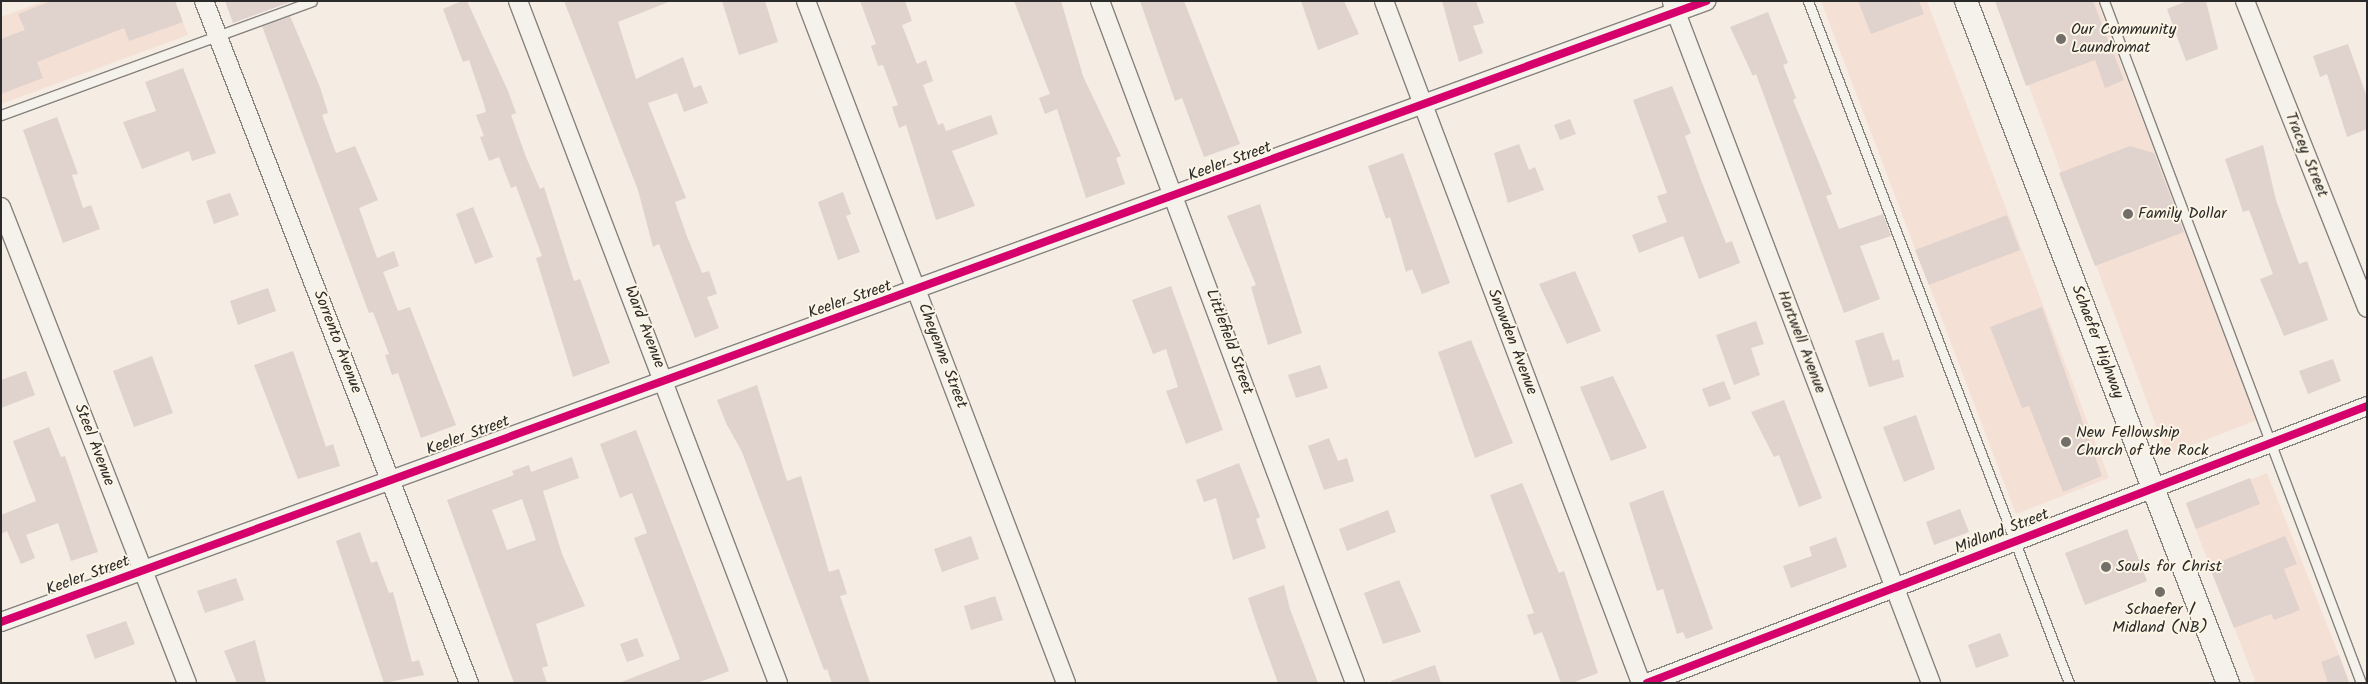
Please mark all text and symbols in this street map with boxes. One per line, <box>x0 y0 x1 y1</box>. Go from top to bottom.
place label: Our Community Laundromat <box>2071 20 2176 58</box>
marker: Our Community Laundromat <box>2055 33 2067 45</box>
street label: Tracey Street <box>2280 110 2332 200</box>
street label: Keeler Street <box>1186 138 1274 186</box>
place label: Family Dollar <box>2138 204 2226 224</box>
marker: Family Dollar <box>2122 208 2134 220</box>
street label: Keeler Street <box>806 277 894 323</box>
street label: Schaefer Highway <box>2066 282 2128 402</box>
street label: Ward Avenue <box>619 283 669 371</box>
street label: Snowden Avenue <box>1483 286 1541 398</box>
street label: Littlefield Street <box>1201 287 1257 397</box>
street label: Sorrento Avenue <box>309 288 365 396</box>
street label: Hartwell Avenue <box>1772 288 1830 396</box>
street label: Cheyenne Street <box>913 301 971 411</box>
street label: Steel Avenue <box>70 401 118 489</box>
street label: Keeler Street <box>424 412 512 460</box>
place label: New Fellowship Church of the Rock <box>2076 423 2209 461</box>
marker: New Fellowship Church of the Rock <box>2060 436 2072 448</box>
street label: Midland Street <box>1952 505 2052 559</box>
street label: Keeler Street <box>44 552 132 600</box>
place label: Souls for Christ <box>2116 557 2222 577</box>
marker: Souls for Christ <box>2100 561 2112 573</box>
marker: Schaefer / Midland (NB) <box>2154 586 2166 598</box>
place label: Schaefer / Midland (NB) <box>2112 600 2208 638</box>

